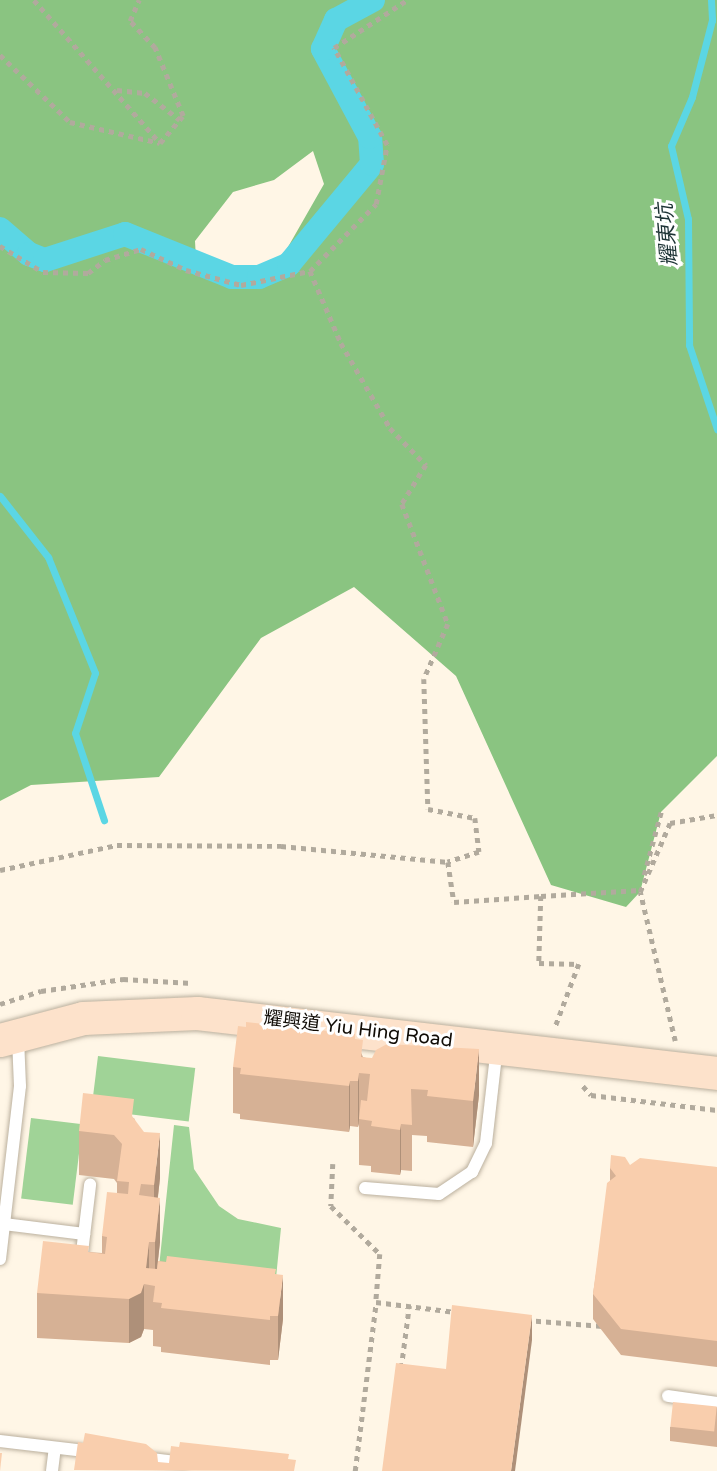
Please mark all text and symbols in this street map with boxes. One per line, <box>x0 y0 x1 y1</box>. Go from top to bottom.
water label: 耀東坑 <box>653 203 683 267</box>
street label: 耀興道 Yiu Hing Road <box>262 1007 454 1053</box>

